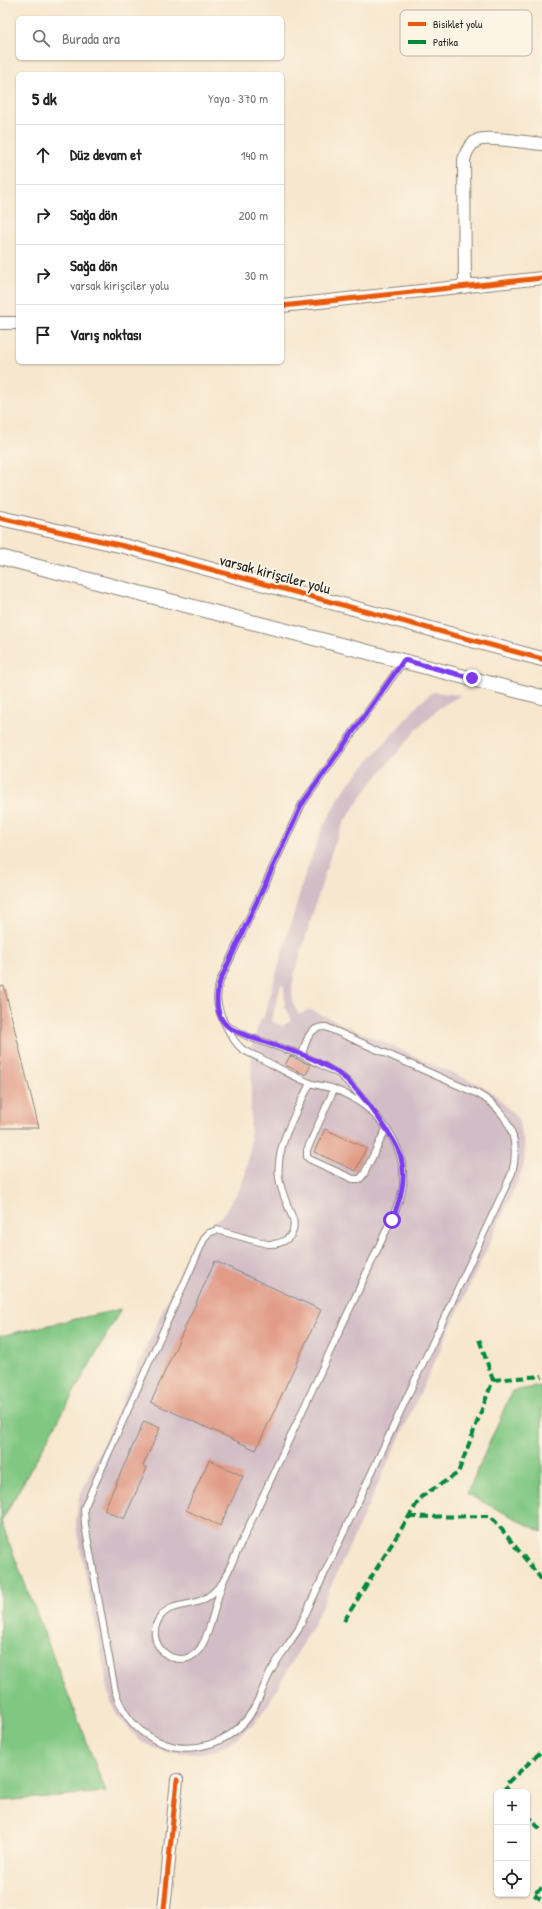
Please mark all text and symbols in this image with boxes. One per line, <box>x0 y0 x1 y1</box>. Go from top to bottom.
legend <box>400 10 532 56</box>
search box <box>16 16 284 60</box>
text: Bisiklet yolu <box>433 17 483 31</box>
icon: search <box>30 27 52 49</box>
text: Burada ara <box>62 28 120 49</box>
text: Patika <box>433 35 458 49</box>
text: 5 dk <box>32 87 57 110</box>
text: Yaya · 370 m <box>208 89 268 107</box>
icon: ahead <box>32 144 54 166</box>
text: Düz devam et <box>70 144 141 165</box>
text: 140 m <box>241 146 268 164</box>
icon: right <box>32 204 54 226</box>
text: Sağa dön <box>70 204 117 225</box>
text: 200 m <box>238 206 268 224</box>
text: Sağa dön <box>70 255 117 276</box>
icon: right <box>32 264 54 286</box>
text: 30 m <box>245 266 268 284</box>
text: varsak kirişciler yolu <box>70 276 169 294</box>
icon: arrive <box>32 324 54 346</box>
text: Varış noktası <box>70 324 142 345</box>
street label: varsak kirişciler yolu <box>217 549 333 599</box>
route end <box>463 669 481 687</box>
route start <box>383 1211 401 1229</box>
map controls <box>494 1789 530 1897</box>
button: + <box>494 1789 530 1825</box>
button: − <box>494 1825 530 1861</box>
button: locate <box>494 1861 530 1897</box>

